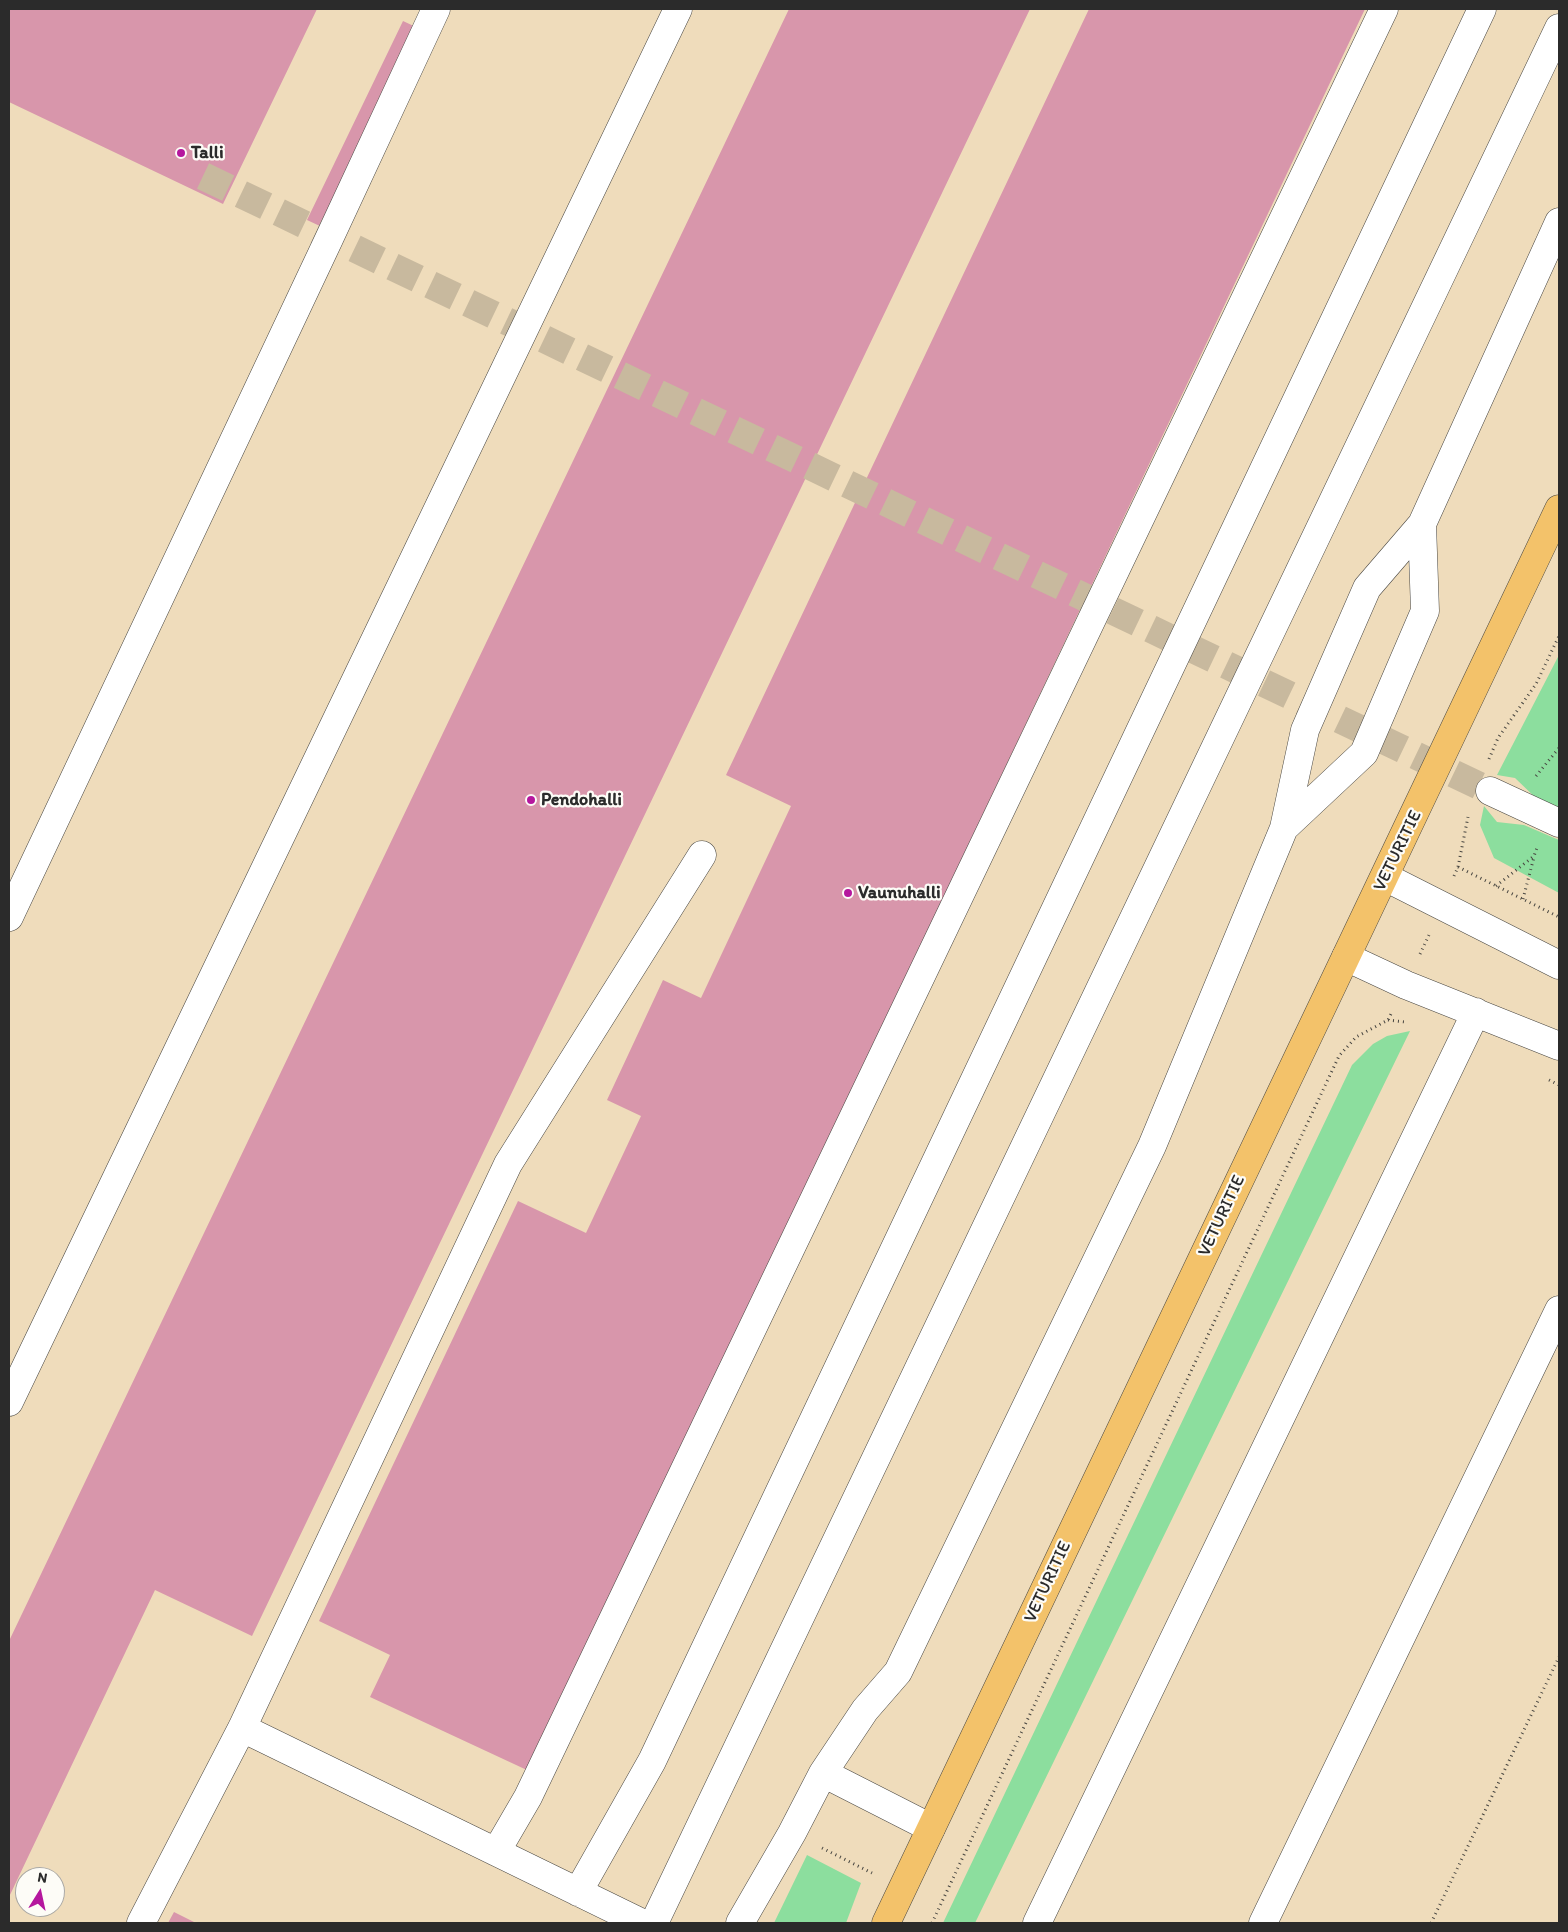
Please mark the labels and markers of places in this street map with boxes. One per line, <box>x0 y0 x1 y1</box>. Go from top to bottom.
place label: Talli <box>191 142 223 164</box>
marker: Talli <box>175 147 187 159</box>
place label: Pendohalli <box>541 789 622 811</box>
marker: Pendohalli <box>525 794 537 806</box>
place label: Vaunuhalli <box>858 882 941 904</box>
marker: Vaunuhalli <box>842 887 854 899</box>

